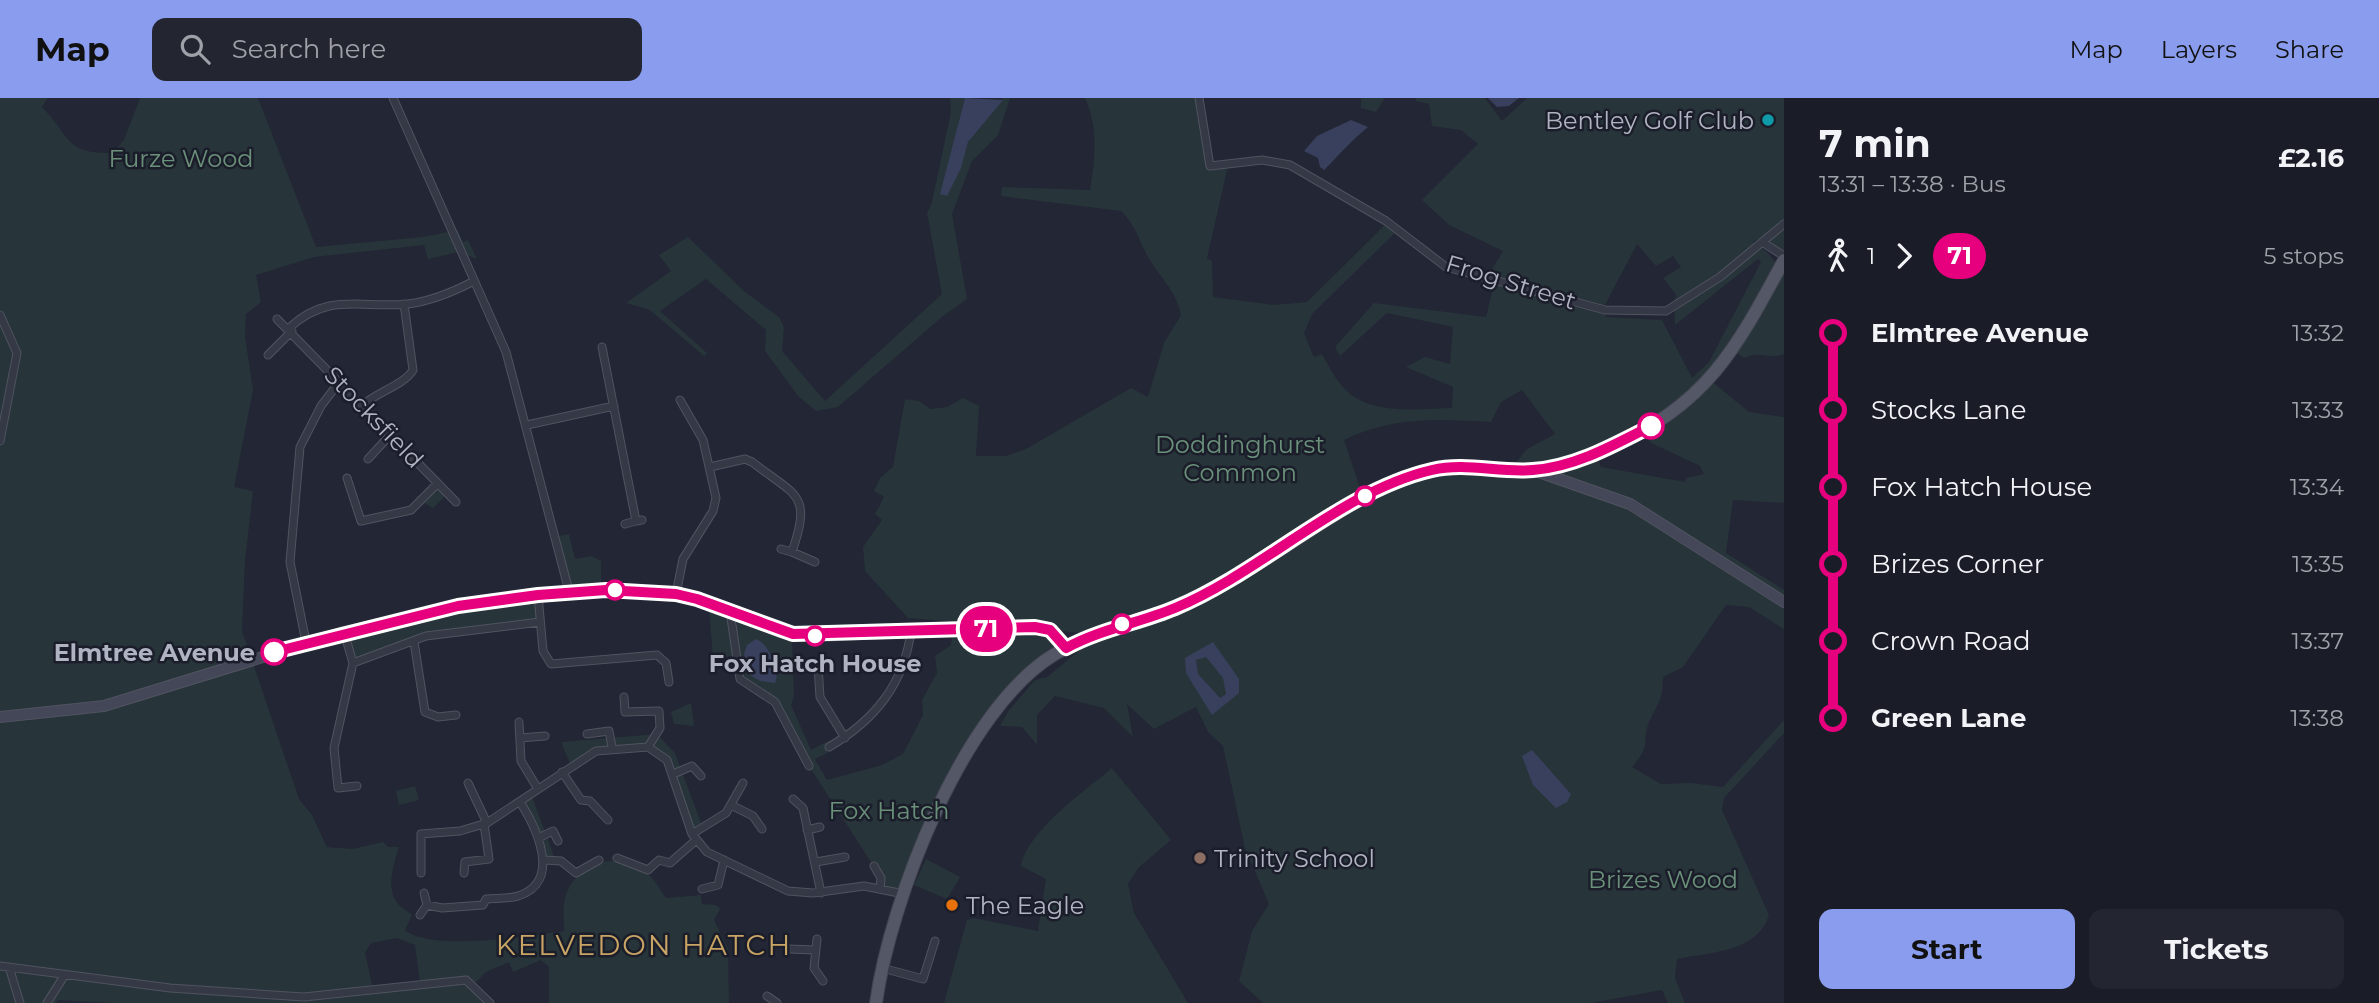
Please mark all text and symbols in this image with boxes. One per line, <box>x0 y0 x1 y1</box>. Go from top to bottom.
search box <box>152 18 642 81</box>
text: Map <box>35 29 110 69</box>
icon: search <box>176 30 214 68</box>
text: Search here <box>232 33 386 65</box>
text: Map <box>2069 35 2123 64</box>
text: Layers <box>2161 35 2237 64</box>
text: Share <box>2275 35 2344 64</box>
place label: Bentley Golf Club <box>1545 106 1754 135</box>
marker: Bentley Golf Club <box>1760 112 1776 128</box>
text: 7 min <box>1819 120 1931 167</box>
text: £2.16 <box>2278 142 2344 174</box>
park label: Furze Wood <box>108 144 254 173</box>
text: 13:31 – 13:38 · Bus <box>1819 170 2006 198</box>
icon: walk <box>1819 237 1857 275</box>
icon: forward <box>1885 237 1923 275</box>
text: 71 <box>1947 241 1972 270</box>
text: 1 <box>1867 242 1875 270</box>
text: 5 stops <box>2264 242 2344 270</box>
street label: Frog Street <box>1442 248 1580 316</box>
text: Elmtree Avenue <box>1871 317 2089 349</box>
text: 13:32 <box>2292 319 2344 347</box>
street label: Stocksfield <box>318 360 430 474</box>
text: Stocks Lane <box>1871 394 2026 426</box>
text: 13:33 <box>2292 396 2344 424</box>
unlabelled marker <box>1638 413 1664 439</box>
park label: Doddinghurst Common <box>1155 430 1325 487</box>
text: Fox Hatch House <box>1871 471 2092 503</box>
text: 13:34 <box>2290 473 2344 501</box>
unlabelled marker <box>1355 486 1375 506</box>
text: Brizes Corner <box>1871 548 2044 580</box>
text: 13:35 <box>2292 550 2344 578</box>
unlabelled marker <box>605 580 625 600</box>
line badge: 71 <box>954 606 1018 652</box>
text: 71 <box>974 614 998 643</box>
unlabelled marker <box>1112 614 1132 634</box>
text: Crown Road <box>1871 625 2031 657</box>
marker: Fox Hatch House <box>805 626 825 646</box>
text: 13:37 <box>2292 627 2344 655</box>
place label: Elmtree Avenue <box>54 638 255 667</box>
marker: Elmtree Avenue <box>261 639 287 665</box>
place label: Fox Hatch House <box>709 649 921 678</box>
text: Green Lane <box>1871 702 2027 734</box>
text: 13:38 <box>2290 704 2344 732</box>
park label: Fox Hatch <box>828 796 950 825</box>
place label: Trinity School <box>1214 844 1375 873</box>
marker: Trinity School <box>1192 850 1208 866</box>
park label: Brizes Wood <box>1588 865 1738 894</box>
place label: The Eagle <box>966 891 1084 920</box>
marker: The Eagle <box>944 897 960 913</box>
button: Start <box>1819 909 2075 989</box>
button: Tickets <box>2089 909 2344 989</box>
district label: KELVEDON HATCH <box>496 928 792 962</box>

